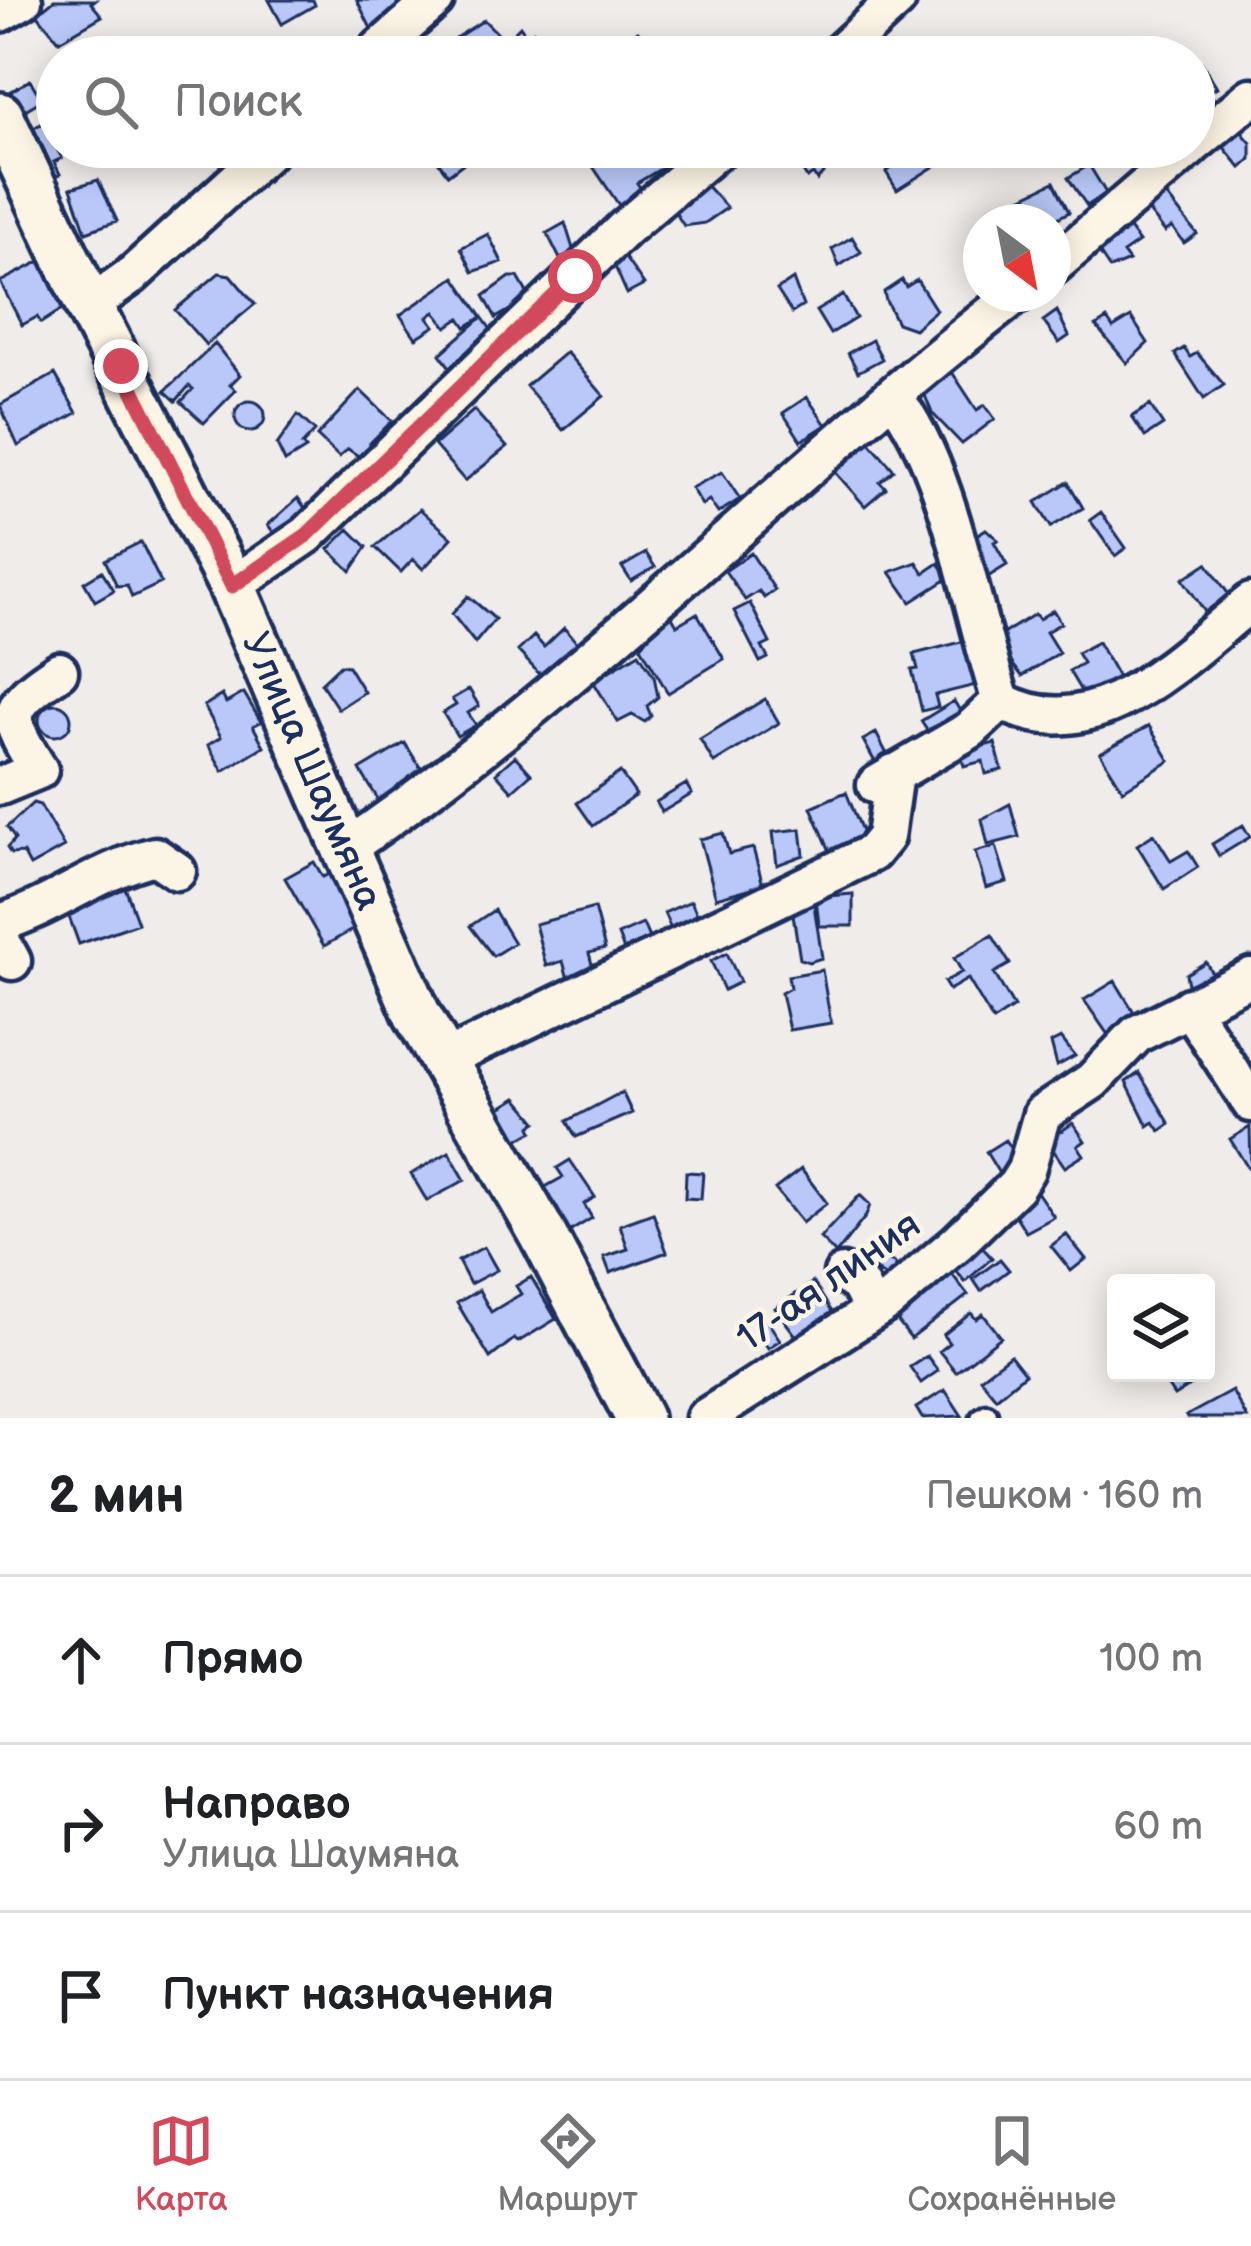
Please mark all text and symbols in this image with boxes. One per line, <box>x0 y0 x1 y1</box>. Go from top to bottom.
search box <box>36 36 1215 168</box>
icon: search <box>78 69 144 135</box>
text: Поиск <box>174 75 302 130</box>
north arrow <box>963 204 1071 312</box>
route start <box>548 249 602 303</box>
route end <box>94 339 148 393</box>
street label: Улица Шаумяна <box>232 625 393 917</box>
street label: 17-ая линия <box>728 1202 930 1362</box>
map controls <box>1107 1274 1215 1382</box>
button: layers <box>1107 1274 1215 1382</box>
text: 2 мин <box>48 1466 185 1527</box>
text: Пешком · 160 m <box>926 1473 1203 1520</box>
icon: ahead <box>48 1627 114 1693</box>
text: Прямо <box>162 1632 303 1687</box>
text: 100 m <box>1099 1636 1203 1683</box>
text: Направо <box>162 1777 351 1832</box>
icon: right <box>48 1795 114 1861</box>
text: 60 m <box>1113 1804 1203 1851</box>
text: Улица Шаумяна <box>162 1832 459 1879</box>
icon: arrive <box>48 1963 114 2029</box>
text: Пункт назначения <box>162 1968 554 2023</box>
tab: Карта <box>135 2108 228 2220</box>
tab: Маршрут <box>498 2108 638 2220</box>
tab: Сохранённые <box>908 2108 1116 2220</box>

